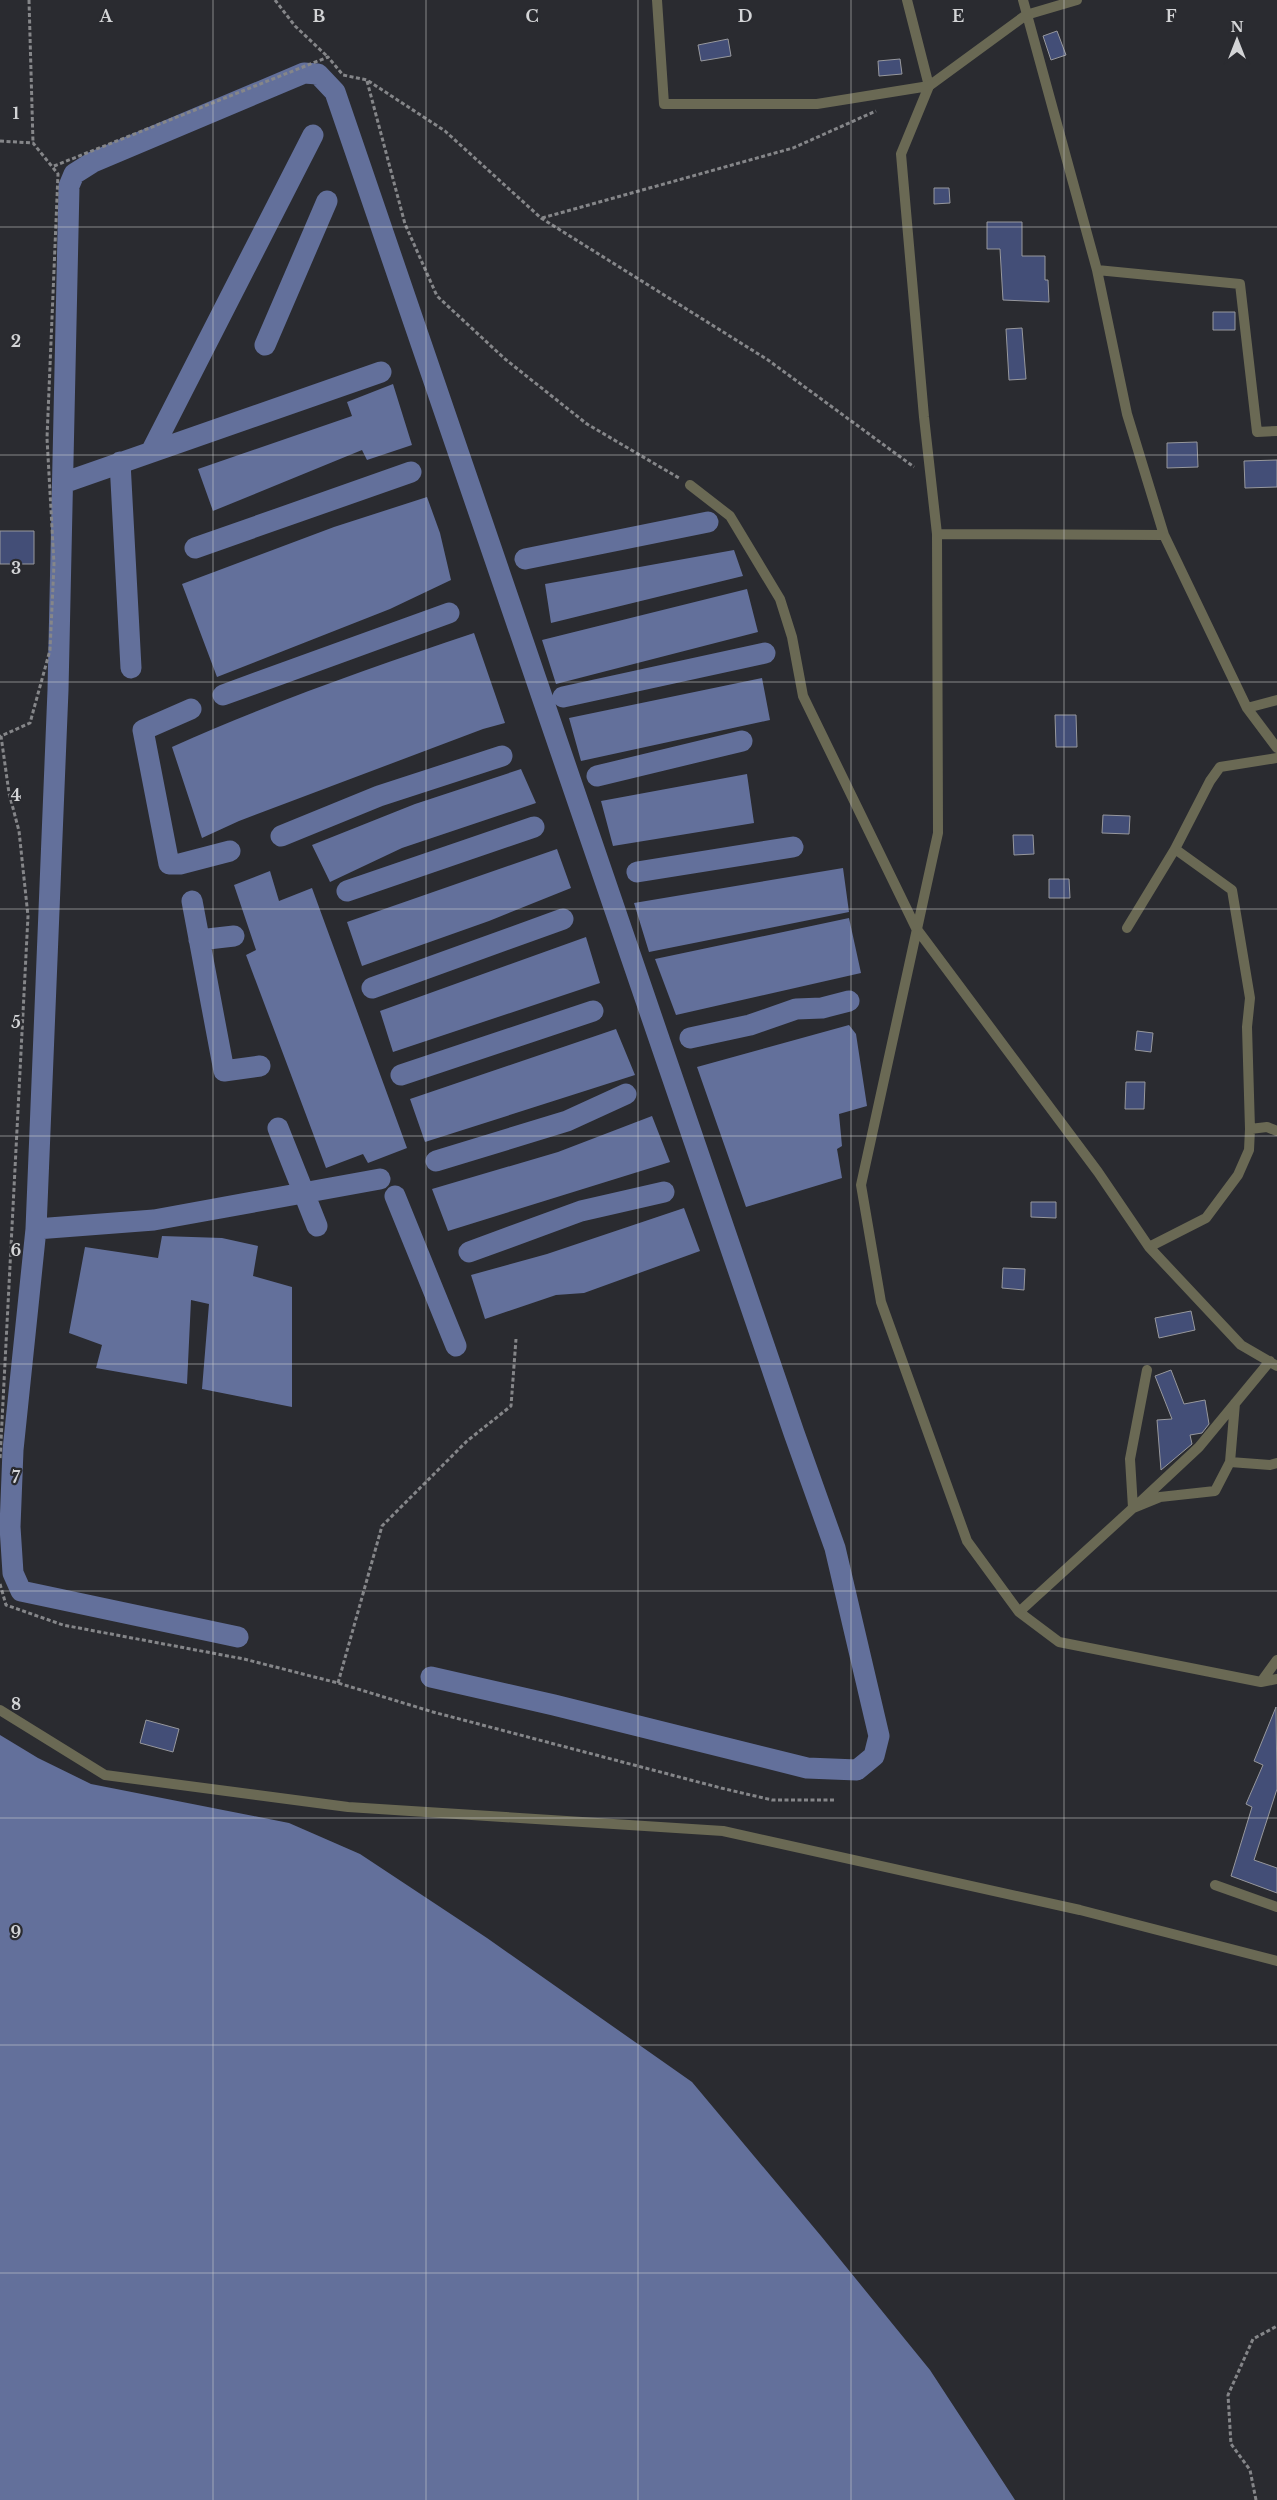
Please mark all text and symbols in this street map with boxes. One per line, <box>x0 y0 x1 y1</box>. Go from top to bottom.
text: A <box>99 6 114 26</box>
text: B <box>313 6 326 26</box>
text: C <box>525 6 539 26</box>
text: D <box>738 6 752 26</box>
text: E <box>952 6 964 26</box>
text: F <box>1165 6 1177 26</box>
north arrow <box>1212 15 1262 65</box>
text: N <box>1230 18 1244 36</box>
text: 1 <box>13 103 20 123</box>
text: 2 <box>11 331 21 351</box>
text: 3 <box>11 558 21 578</box>
text: 4 <box>11 785 21 805</box>
text: 5 <box>11 1012 21 1032</box>
text: 6 <box>11 1240 22 1260</box>
text: 7 <box>12 1467 21 1487</box>
text: 8 <box>11 1694 21 1714</box>
text: 9 <box>11 1922 22 1942</box>

